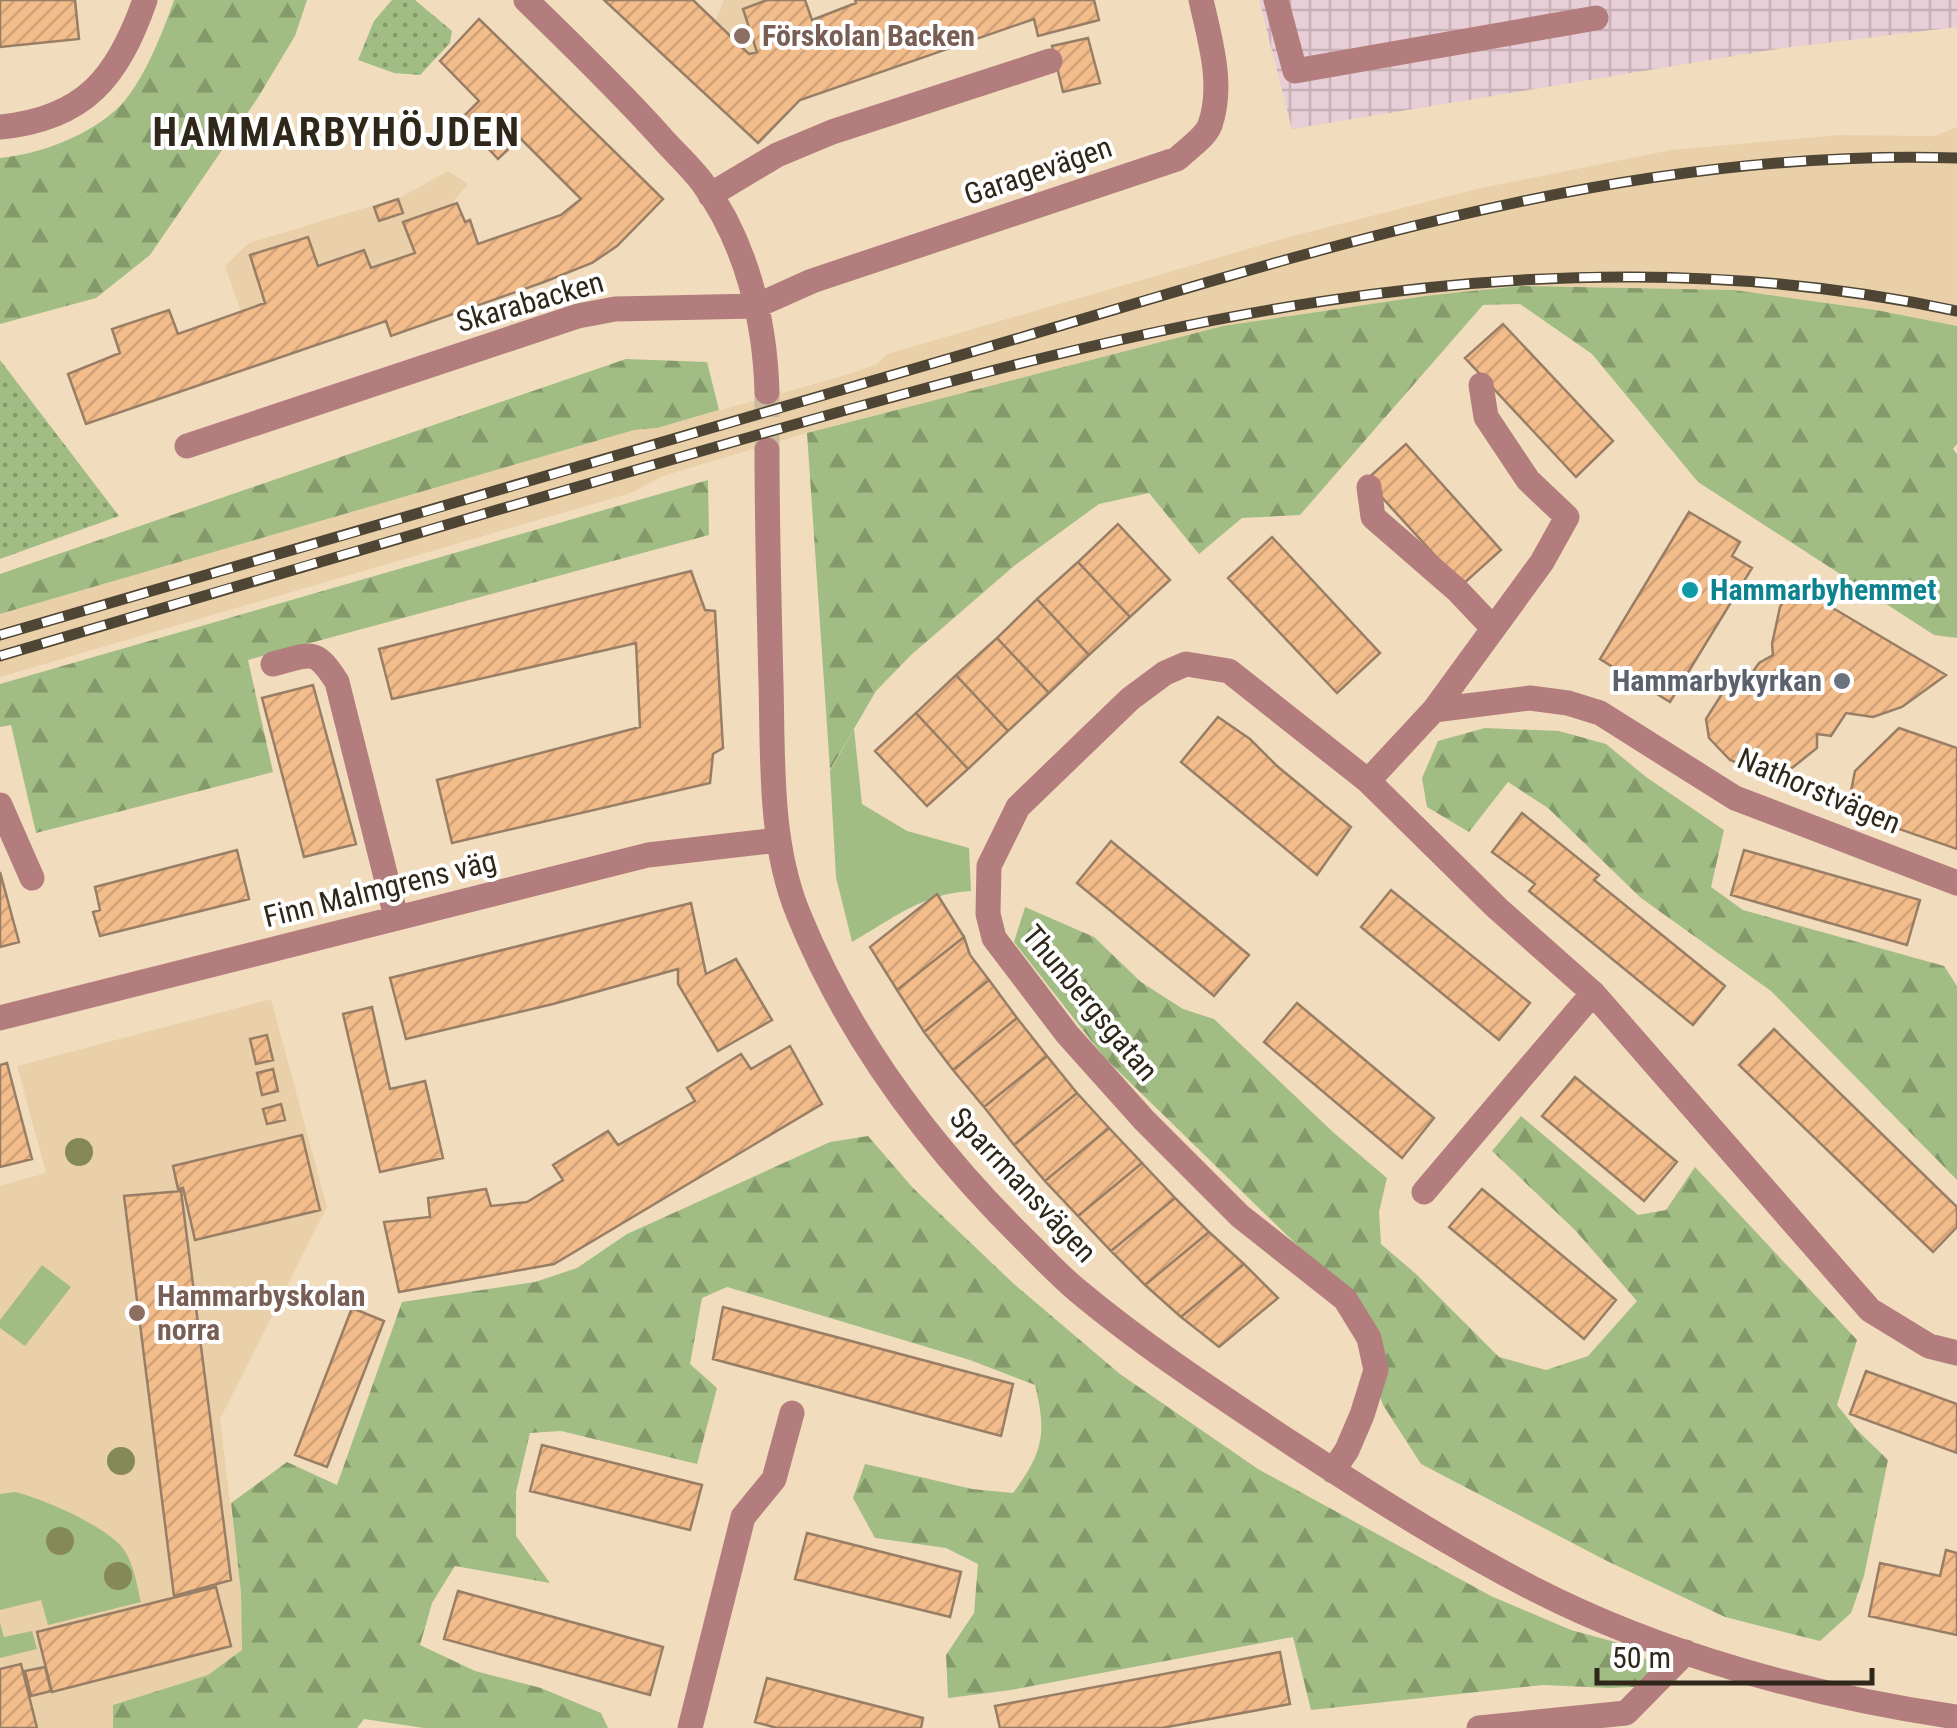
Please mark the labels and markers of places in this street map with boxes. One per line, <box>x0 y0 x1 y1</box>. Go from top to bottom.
place label: Förskolan Backen <box>762 18 975 53</box>
marker: Förskolan Backen <box>731 25 753 47</box>
place label: Hammarbyhemmet <box>1710 572 1936 607</box>
marker: Hammarbyhemmet <box>1679 579 1701 601</box>
place label: Hammarbykyrkan <box>1612 663 1822 698</box>
marker: Hammarbykyrkan <box>1831 670 1853 692</box>
place label: Hammarbyskolan norra <box>157 1278 366 1347</box>
marker: Hammarbyskolan norra <box>126 1302 148 1324</box>

